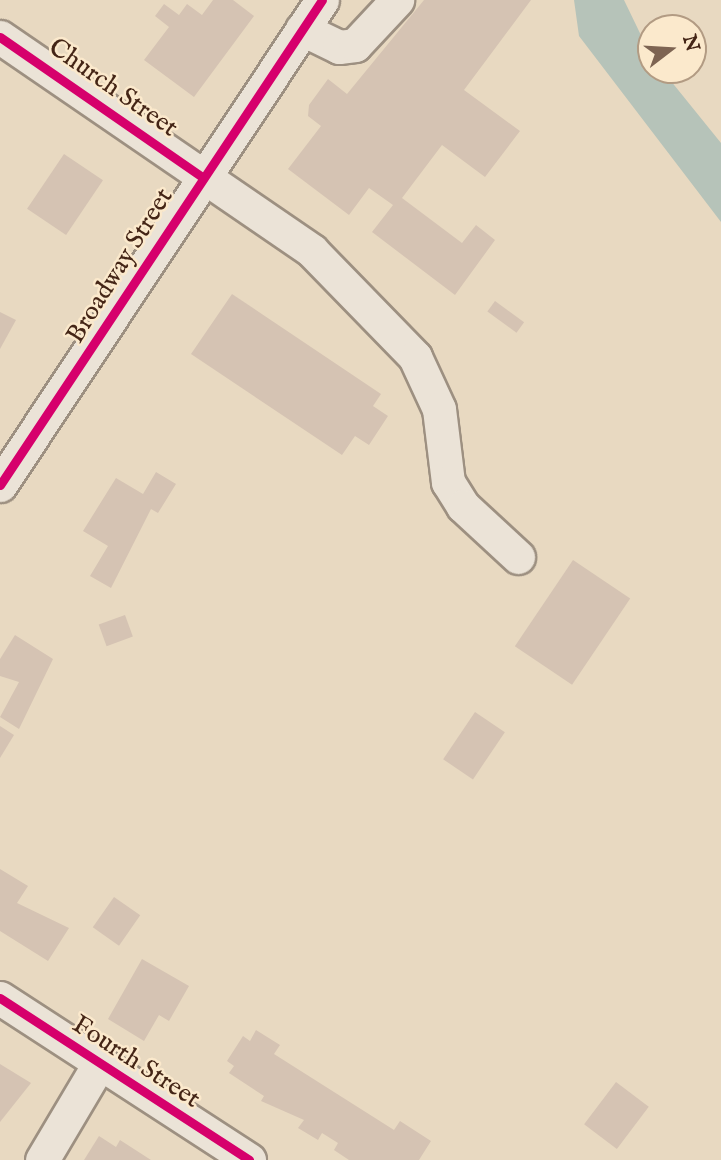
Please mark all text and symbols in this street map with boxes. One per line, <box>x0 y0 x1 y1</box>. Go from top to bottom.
north arrow <box>637 14 707 84</box>
street label: Church Street <box>42 32 184 144</box>
text: N <box>676 32 704 55</box>
street label: Broadway Street <box>60 183 180 349</box>
street label: Fourth Street <box>66 1009 206 1115</box>

